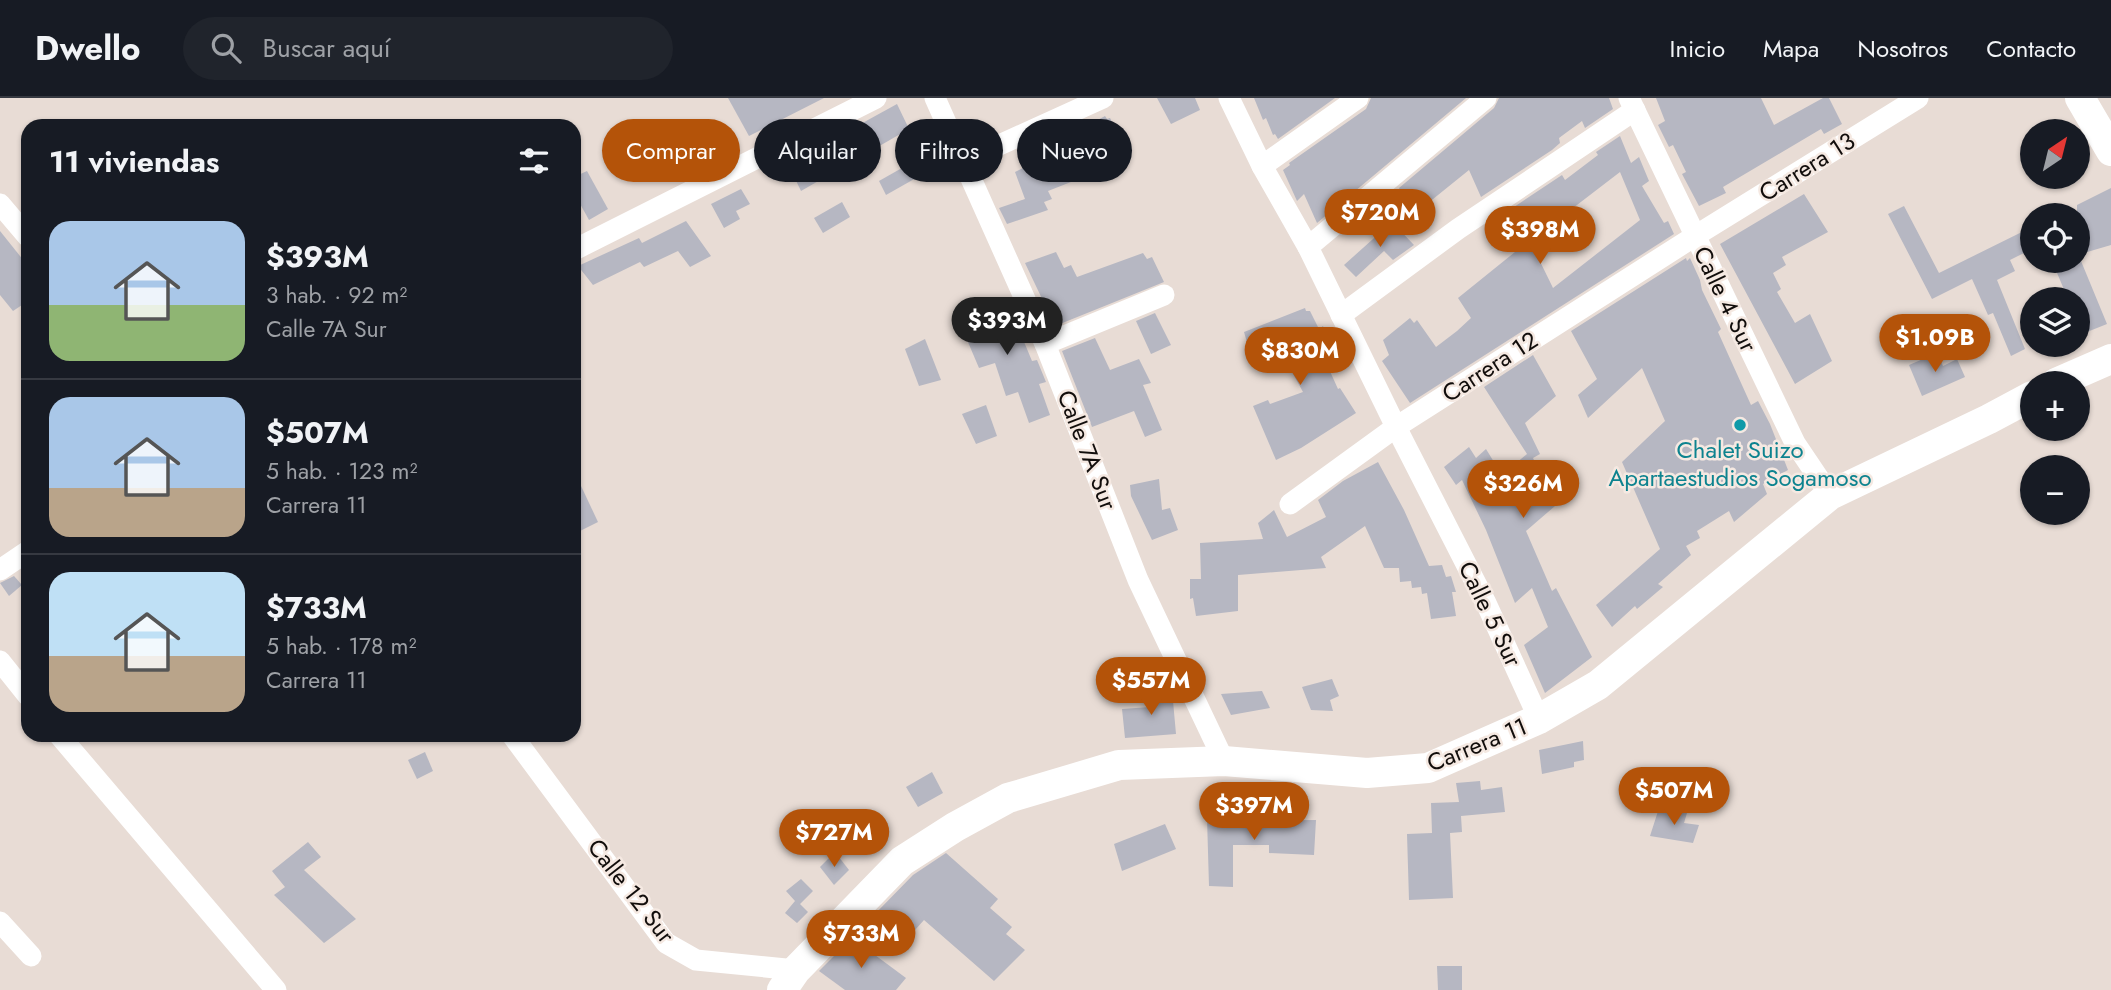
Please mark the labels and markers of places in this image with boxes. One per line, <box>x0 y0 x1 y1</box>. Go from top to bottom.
pin: $720M <box>1331 190 1429 249</box>
pin: $398M <box>1491 206 1589 266</box>
pin: $393M <box>958 298 1056 357</box>
pin: $1.09B <box>1878 314 1992 374</box>
pin: $830M <box>1251 328 1349 387</box>
marker: Chalet Suizo Apartaestudios Sogamoso <box>1732 417 1748 433</box>
place label: Chalet Suizo Apartaestudios Sogamoso <box>1609 432 1871 495</box>
pin: $326M <box>1474 460 1572 520</box>
pin: $557M <box>1102 658 1200 717</box>
pin: $507M <box>1625 768 1723 827</box>
pin: $397M <box>1205 782 1303 842</box>
pin: $727M <box>785 810 883 869</box>
pin: $733M <box>812 910 910 970</box>

